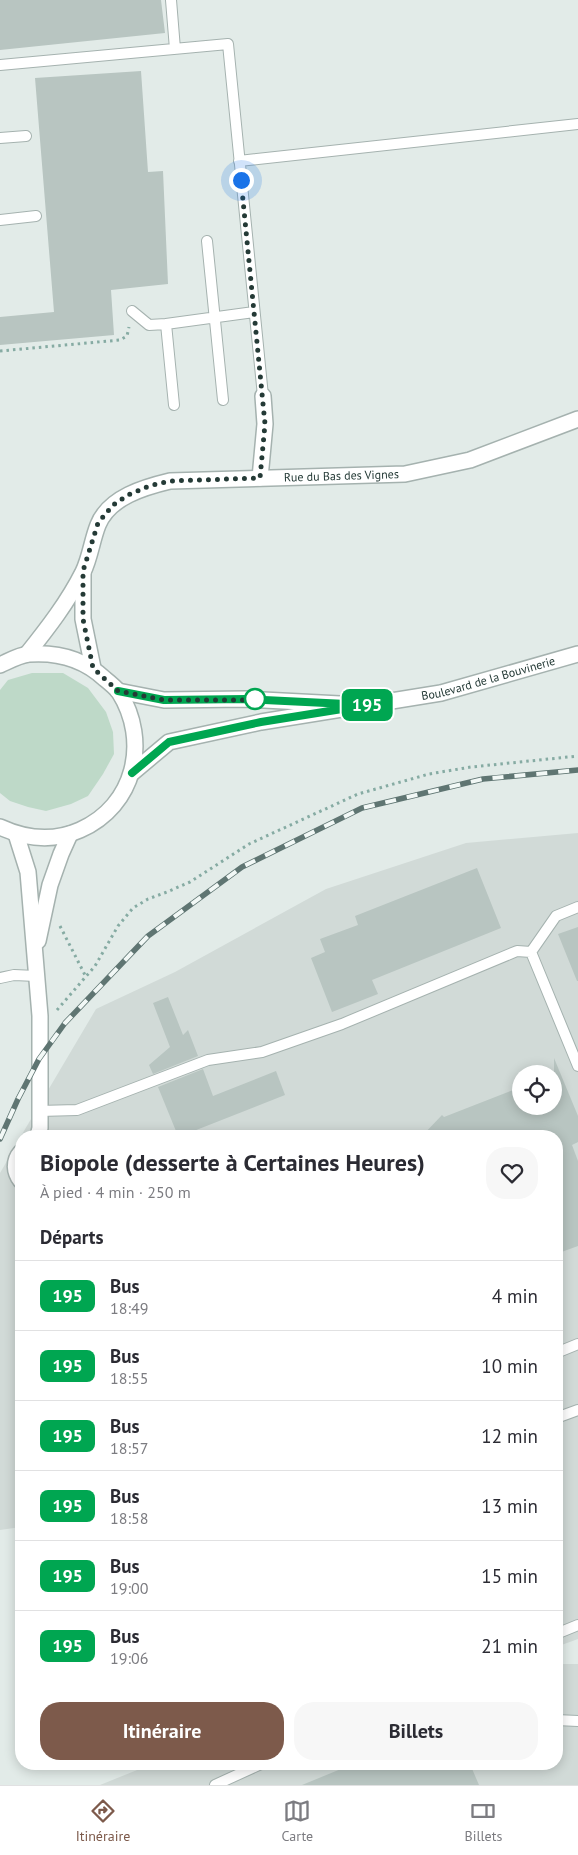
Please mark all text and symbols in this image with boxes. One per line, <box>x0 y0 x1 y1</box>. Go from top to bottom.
your location <box>229 168 254 193</box>
street label: Rue du Bas des Vignes <box>284 466 399 485</box>
street label: Boulevard de la Bouvinerie <box>420 653 557 703</box>
unlabelled marker <box>244 688 266 710</box>
line badge: 195 <box>338 689 396 721</box>
text: 195 <box>352 693 382 716</box>
map controls <box>512 1065 562 1115</box>
button: locate <box>512 1065 562 1115</box>
text: Biopole (desserte à Certaines Heures) <box>40 1147 425 1178</box>
button: heart <box>486 1147 538 1199</box>
text: À pied · 4 min · 250 m <box>40 1182 191 1202</box>
text: Départs <box>40 1225 104 1249</box>
text: Bus <box>110 1274 139 1298</box>
text: 195 <box>52 1284 83 1307</box>
text: 4 min <box>492 1284 538 1308</box>
text: 18:49 <box>110 1298 148 1318</box>
text: Bus <box>110 1344 139 1368</box>
text: 195 <box>52 1354 83 1377</box>
text: 10 min <box>481 1354 538 1378</box>
text: 18:55 <box>110 1368 148 1388</box>
text: Bus <box>110 1414 139 1438</box>
text: 195 <box>52 1424 83 1447</box>
text: 12 min <box>481 1424 538 1448</box>
text: 18:57 <box>110 1438 148 1458</box>
text: Bus <box>110 1484 139 1508</box>
text: 195 <box>52 1494 83 1517</box>
text: 13 min <box>481 1494 538 1518</box>
text: 18:58 <box>110 1508 148 1528</box>
text: Bus <box>110 1554 139 1578</box>
text: 195 <box>52 1564 83 1587</box>
text: 15 min <box>481 1564 538 1588</box>
text: 19:00 <box>110 1578 148 1598</box>
text: Bus <box>110 1624 139 1648</box>
text: 195 <box>52 1634 83 1657</box>
text: 21 min <box>481 1634 538 1658</box>
text: 19:06 <box>110 1648 148 1668</box>
button: Itinéraire <box>40 1702 284 1760</box>
button: Billets <box>294 1702 538 1760</box>
tab: Itinéraire <box>76 1797 130 1845</box>
tab: Carte <box>282 1797 313 1845</box>
tab: Billets <box>464 1797 502 1845</box>

